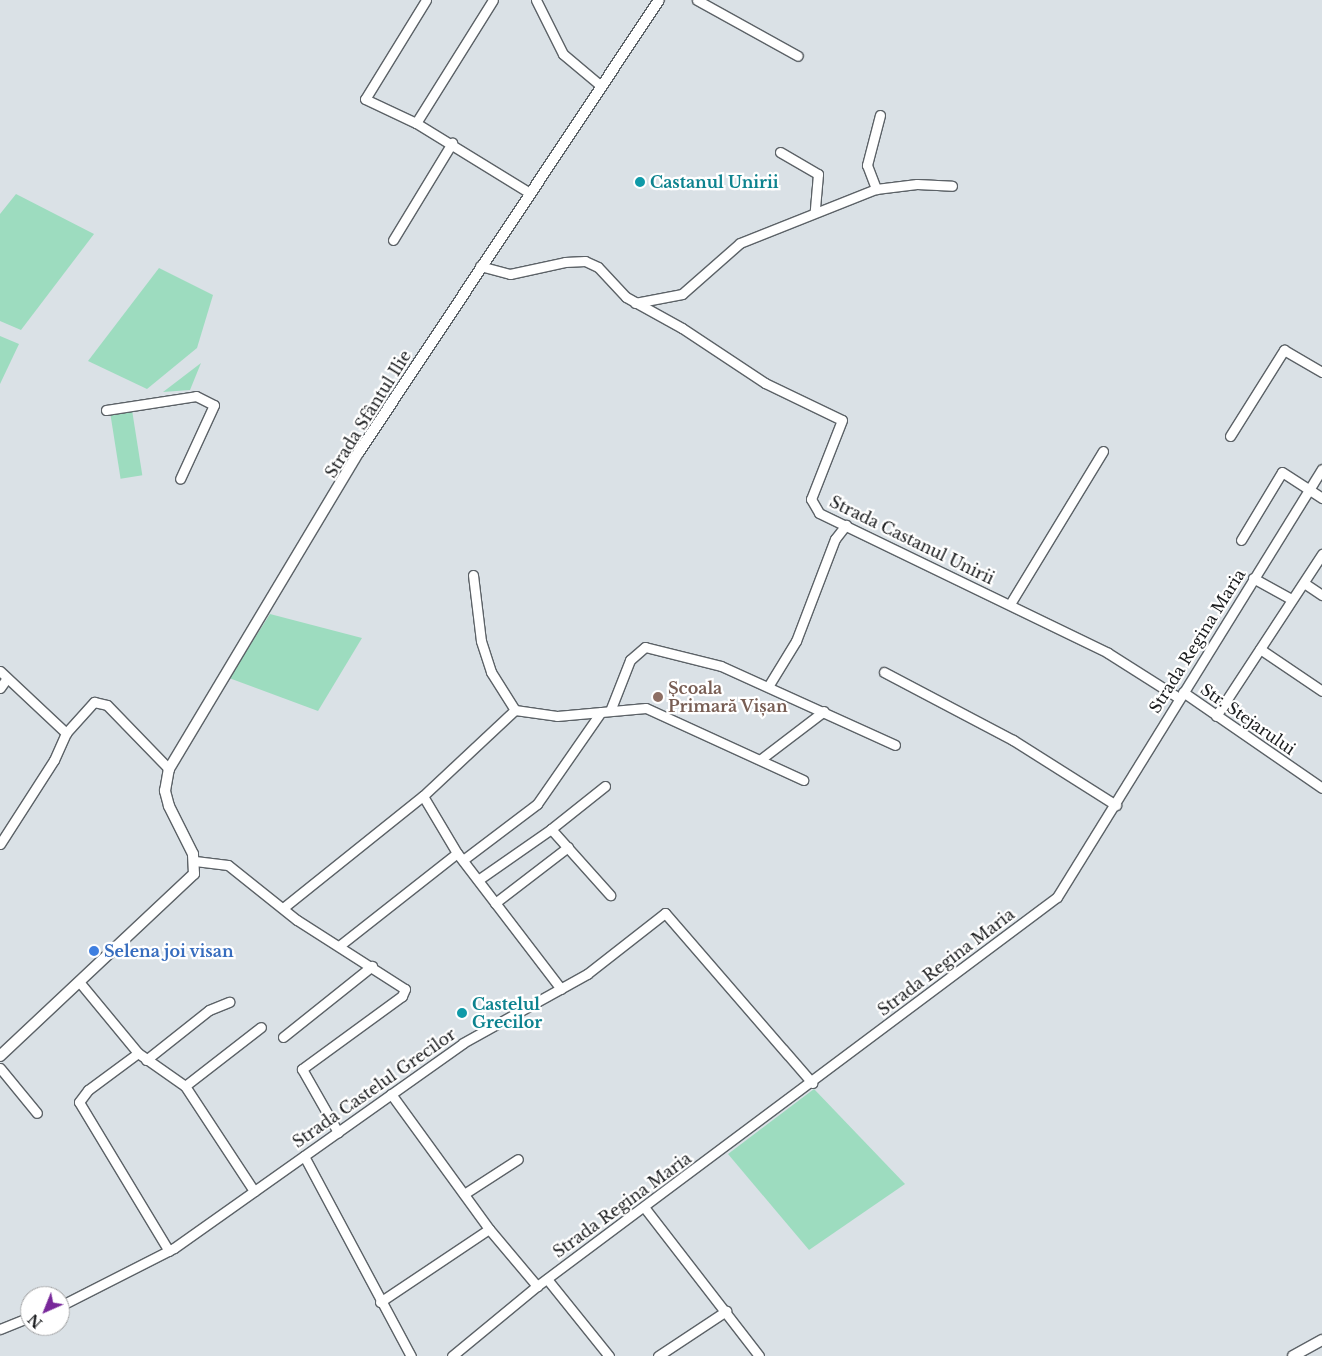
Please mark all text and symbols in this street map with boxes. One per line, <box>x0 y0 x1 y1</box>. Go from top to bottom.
place label: Castanul Unirii <box>650 172 779 192</box>
marker: Castanul Unirii <box>634 176 646 188</box>
street label: Strada Sfântul Ilie <box>321 347 415 481</box>
street label: Strada Castanul Unirii <box>827 492 997 588</box>
street label: Strada Regina Maria <box>1145 565 1249 717</box>
place label: Școala Primară Vișan <box>668 678 788 716</box>
street label: Str. Stejarului <box>1197 679 1299 759</box>
marker: Școala Primară Vișan <box>652 691 664 703</box>
street label: Strada Regina Maria <box>874 904 1018 1020</box>
place label: Selena joi visan <box>104 941 234 961</box>
marker: Selena joi visan <box>88 945 100 957</box>
place label: Castelul Grecilor <box>472 994 542 1032</box>
marker: Castelul Grecilor <box>456 1007 468 1019</box>
street label: Strada Castelul Grecilor <box>289 1024 459 1152</box>
street label: Strada Regina Maria <box>549 1148 695 1262</box>
north arrow <box>20 1286 70 1336</box>
text: N <box>24 1310 46 1332</box>

